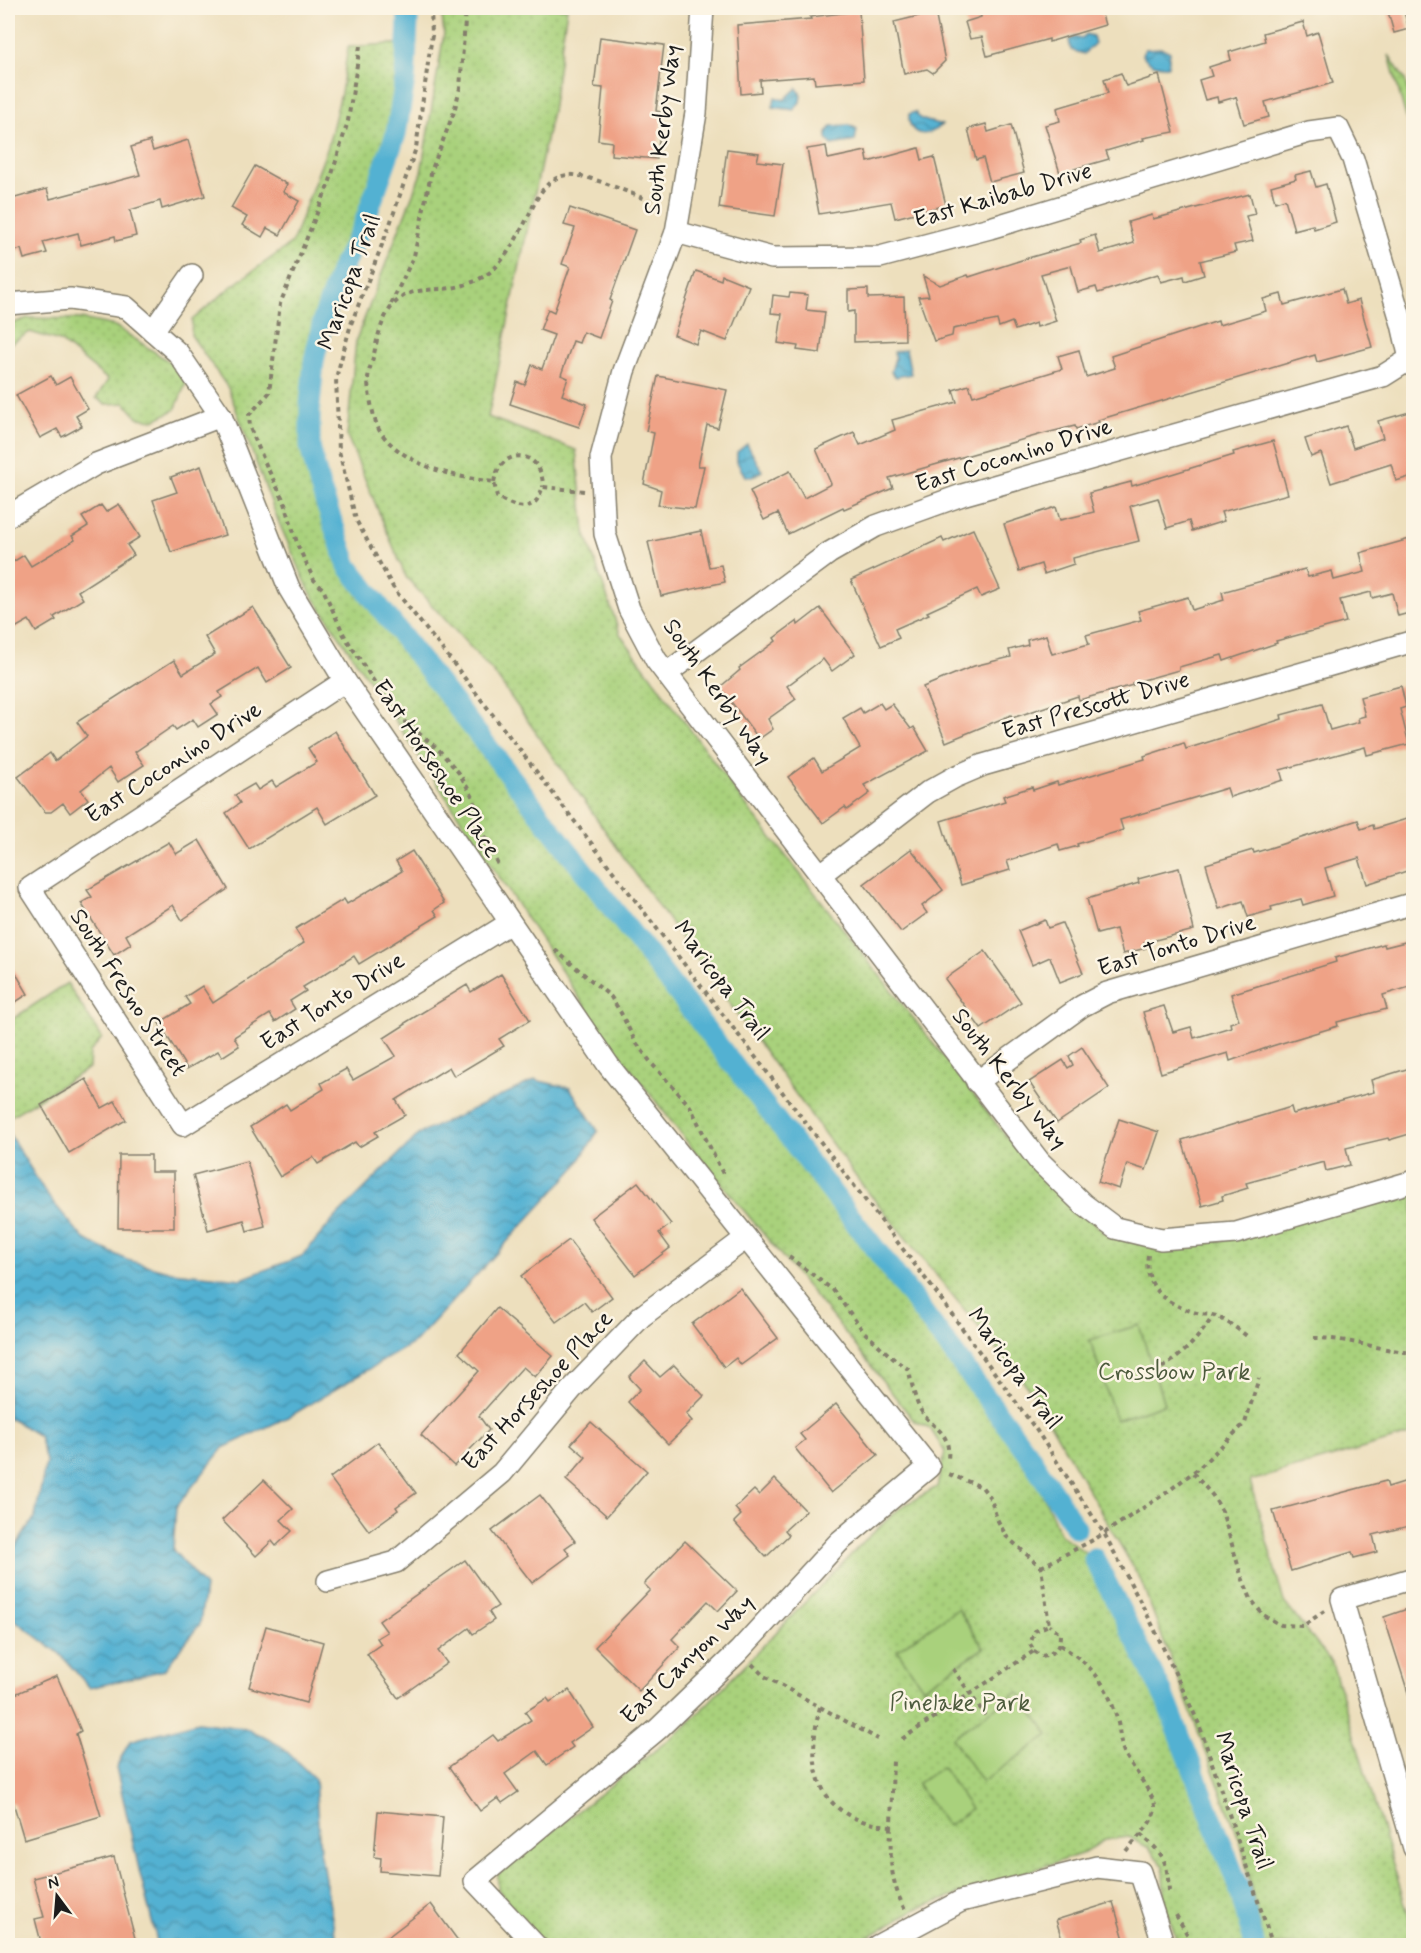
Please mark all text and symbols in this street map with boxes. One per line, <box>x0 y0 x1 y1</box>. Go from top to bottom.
street label: South Kerby Way <box>637 43 689 217</box>
street label: East Kaibab Drive <box>910 156 1096 236</box>
street label: Maricopa Trail <box>311 210 389 354</box>
street label: East Coconino Drive <box>912 411 1116 501</box>
street label: South Kerby Way <box>655 613 779 771</box>
street label: East Prescott Drive <box>998 664 1194 748</box>
street label: East Horseshoe Place <box>365 674 507 864</box>
street label: East Coconino Drive <box>80 694 268 832</box>
street label: South Fresno Street <box>62 903 194 1083</box>
street label: East Tonto Drive <box>1094 907 1260 985</box>
street label: Maricopa Trail <box>666 915 776 1047</box>
street label: East Tonto Drive <box>255 945 411 1059</box>
street label: South Kerby Way <box>944 1002 1074 1156</box>
street label: Maricopa Trail <box>959 1302 1069 1436</box>
street label: East Horseshoe Place <box>456 1304 621 1478</box>
park label: Crossbow Park <box>1098 1357 1250 1388</box>
street label: East Canyon Way <box>614 1588 762 1732</box>
park label: Pinelake Park <box>890 1688 1030 1719</box>
street label: Maricopa Trail <box>1206 1728 1280 1874</box>
north arrow <box>27 1866 87 1926</box>
text: N <box>45 1871 61 1895</box>

